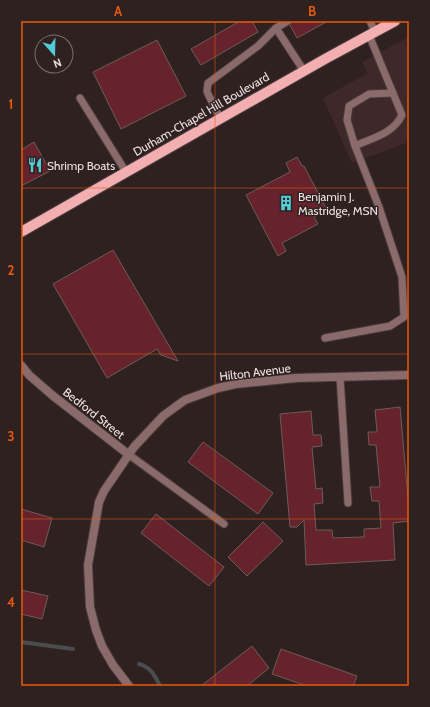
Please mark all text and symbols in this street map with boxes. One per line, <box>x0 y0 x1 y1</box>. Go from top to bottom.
text: A <box>114 3 123 19</box>
text: B <box>308 3 316 19</box>
north arrow <box>34 34 74 74</box>
text: N <box>51 55 63 71</box>
street label: Durham-Chapel Hill Boulevard <box>130 69 272 159</box>
text: 1 <box>9 96 13 112</box>
restaurant icon: Shrimp Boats <box>26 156 44 174</box>
place label: Shrimp Boats <box>47 158 115 173</box>
place label: Benjamin J. Mastridge, MSN <box>298 189 378 218</box>
building icon: Benjamin J. Mastridge, MSN <box>277 194 295 212</box>
text: 2 <box>8 262 15 278</box>
street label: Hilton Avenue <box>218 360 292 384</box>
street label: Bedford Street <box>60 384 128 442</box>
text: 3 <box>7 428 15 444</box>
text: 4 <box>7 594 15 610</box>

